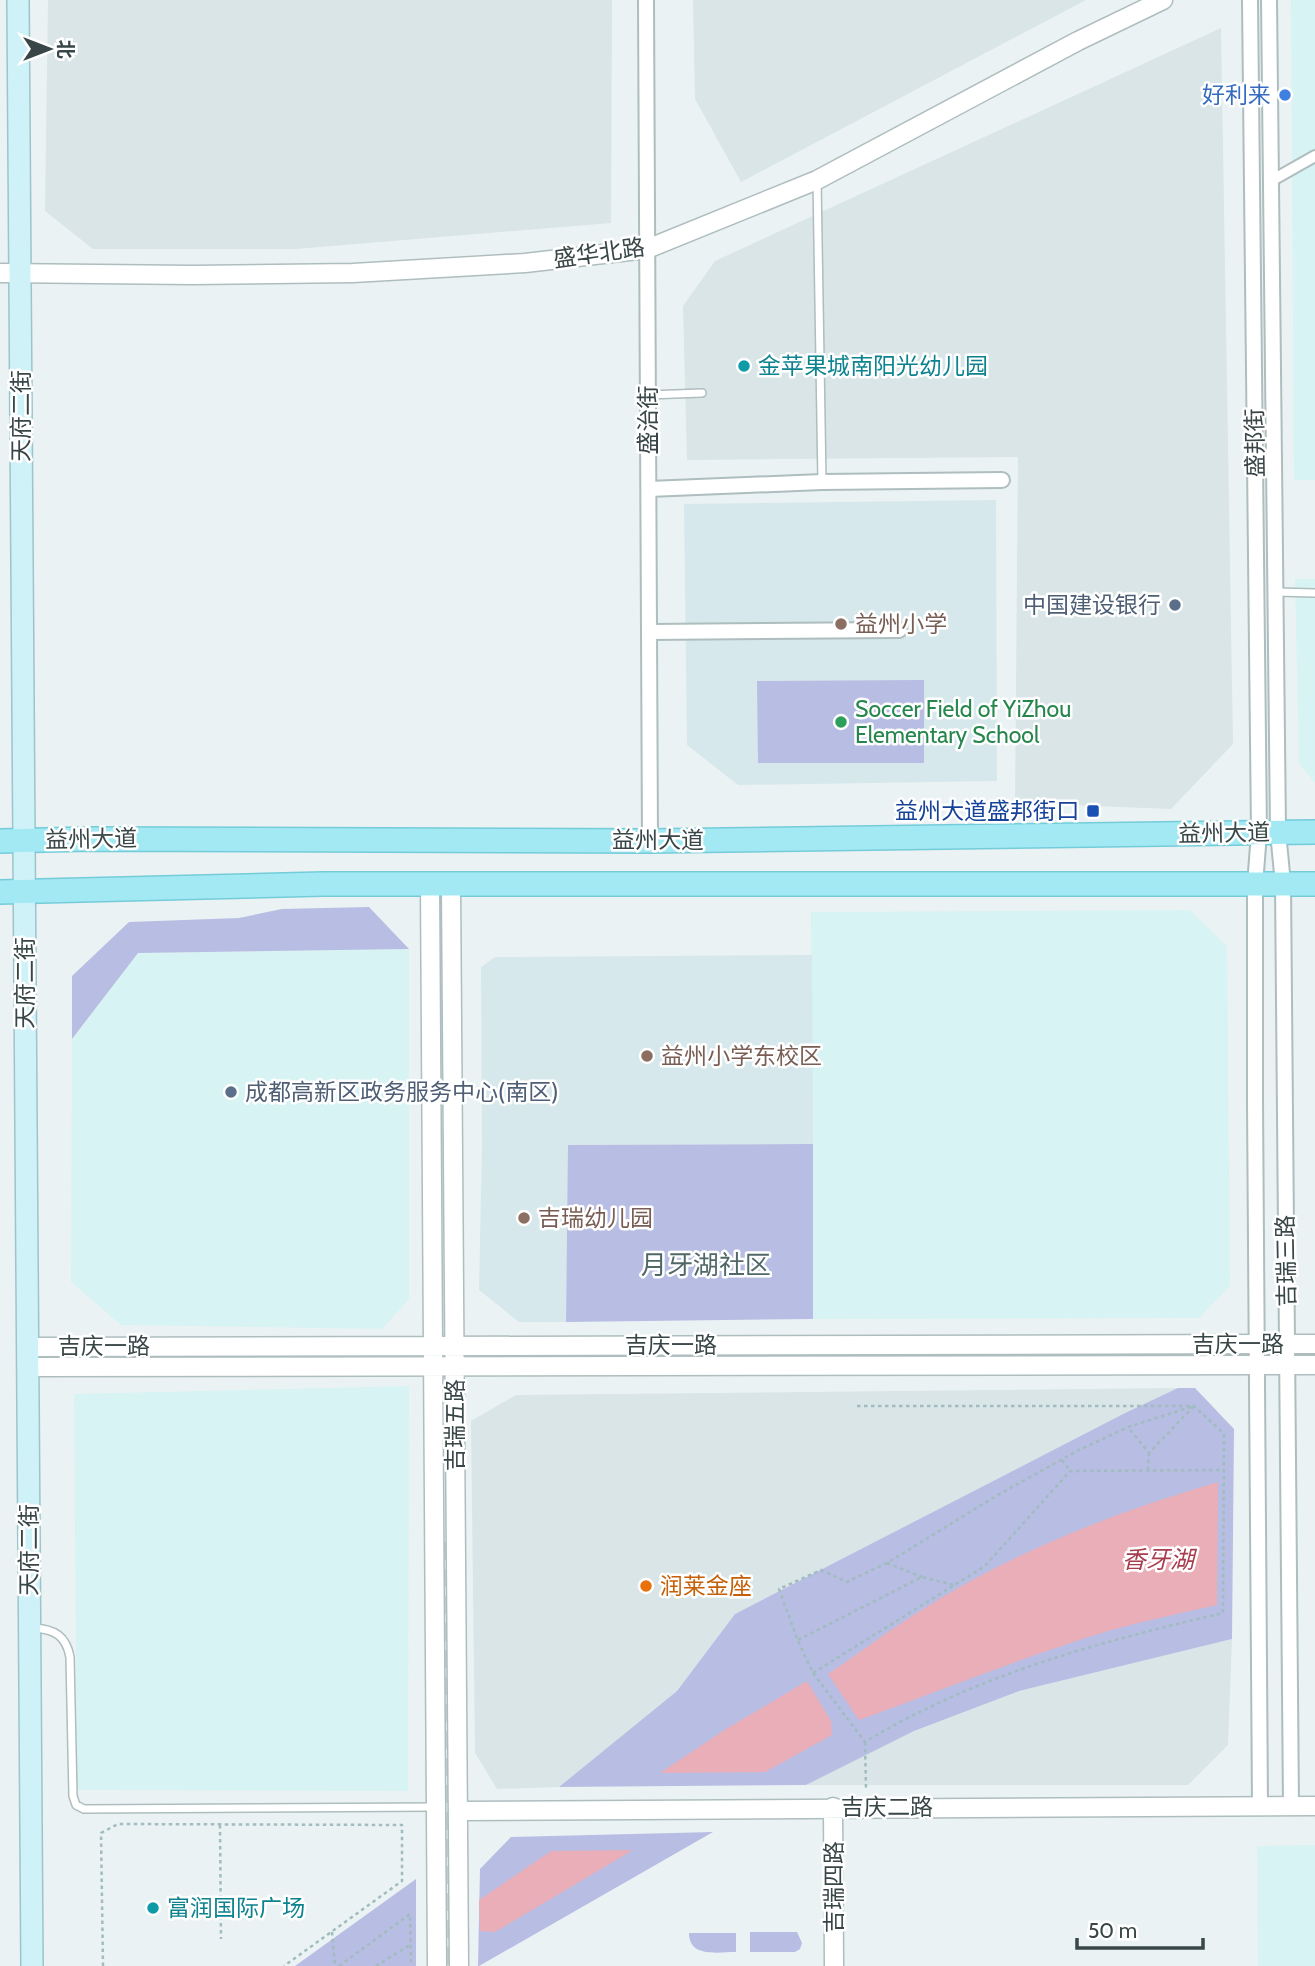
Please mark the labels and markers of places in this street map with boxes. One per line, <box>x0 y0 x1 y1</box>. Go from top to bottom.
place label: 好利来 <box>1202 81 1271 109</box>
marker: 好利来 <box>1277 87 1293 103</box>
place label: 金苹果城南阳光幼儿园 <box>758 352 988 380</box>
marker: 金苹果城南阳光幼儿园 <box>736 358 752 374</box>
place label: 中国建设银行 <box>1023 591 1161 619</box>
marker: 中国建设银行 <box>1167 597 1183 613</box>
place label: 益州小学 <box>855 610 947 638</box>
marker: 益州小学 <box>833 616 849 632</box>
place label: Soccer Field of YiZhou Elementary School <box>855 695 1071 749</box>
marker: Soccer Field of YiZhou Elementary School <box>833 714 849 730</box>
place label: 益州大道盛邦街口 <box>895 797 1079 825</box>
marker: 益州大道盛邦街口 <box>1085 803 1101 819</box>
place label: 益州小学东校区 <box>661 1042 822 1070</box>
marker: 益州小学东校区 <box>639 1048 655 1064</box>
place label: 成都高新区政务服务中心(南区) <box>245 1078 558 1106</box>
marker: 成都高新区政务服务中心(南区) <box>223 1084 239 1100</box>
place label: 吉瑞幼儿园 <box>538 1204 653 1232</box>
marker: 吉瑞幼儿园 <box>516 1210 532 1226</box>
place label: 润莱金座 <box>660 1572 752 1600</box>
marker: 润莱金座 <box>638 1578 654 1594</box>
place label: 富润国际广场 <box>167 1894 305 1922</box>
marker: 富润国际广场 <box>145 1900 161 1916</box>

